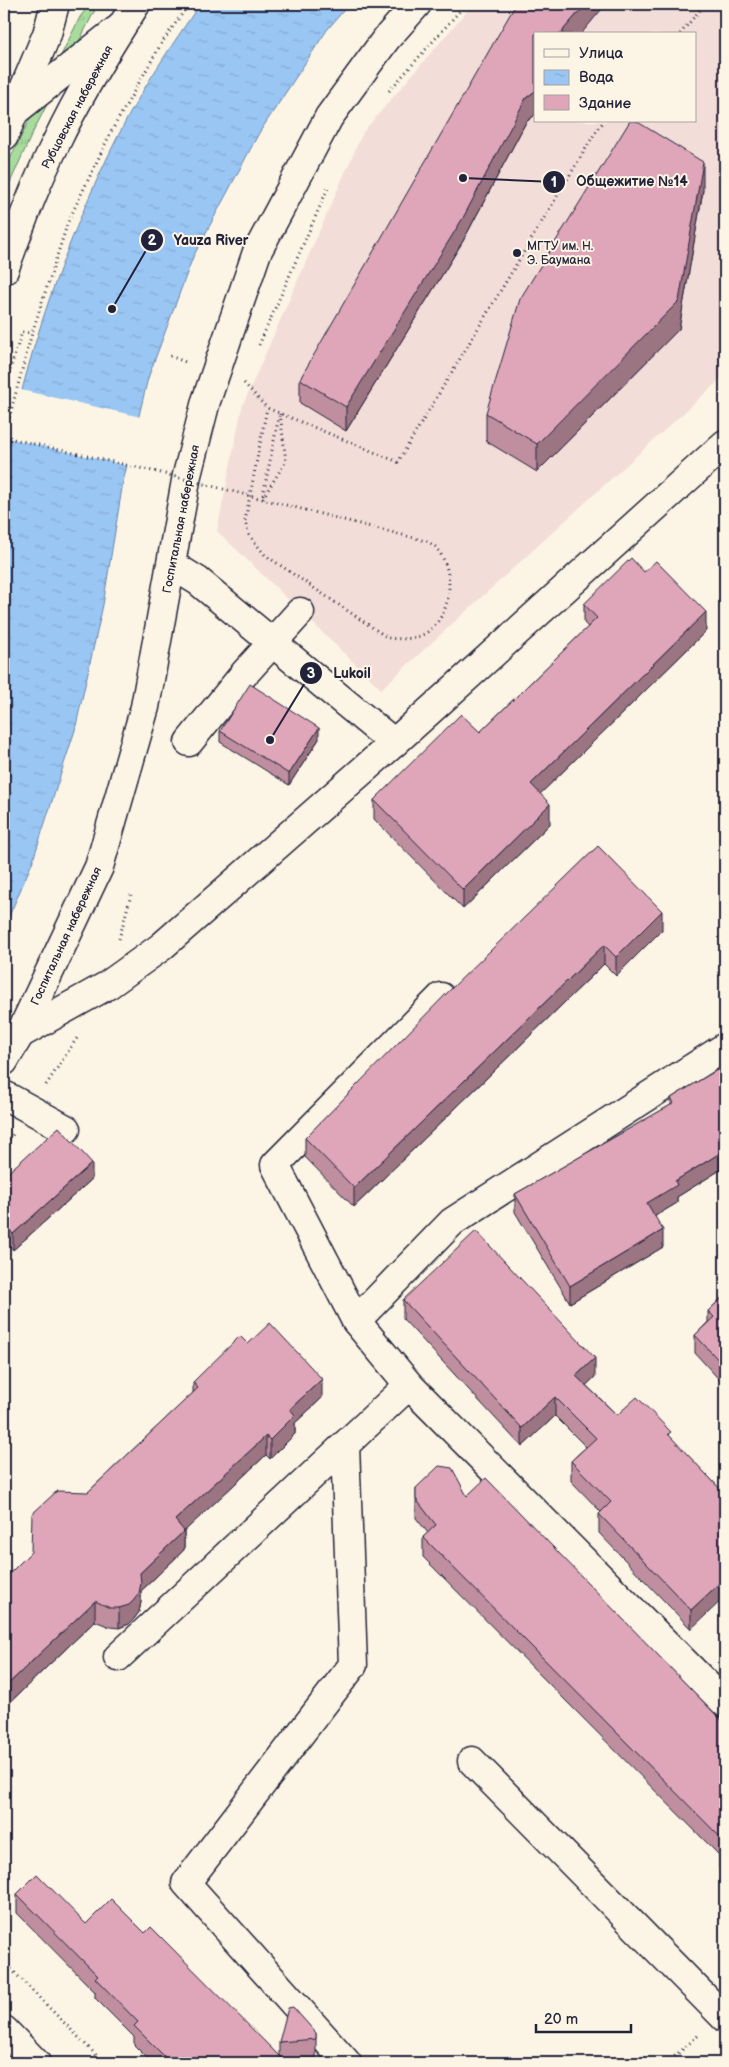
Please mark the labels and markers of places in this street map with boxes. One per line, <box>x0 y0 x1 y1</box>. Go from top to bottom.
callout: Общежитие №14 <box>541 167 698 196</box>
callout: Yauza River <box>139 225 259 254</box>
place label: МГТУ им. Н. Э. Баумана <box>527 239 593 268</box>
marker: МГТУ им. Н. Э. Баумана <box>511 247 523 259</box>
callout: Lukoil <box>299 659 381 688</box>

